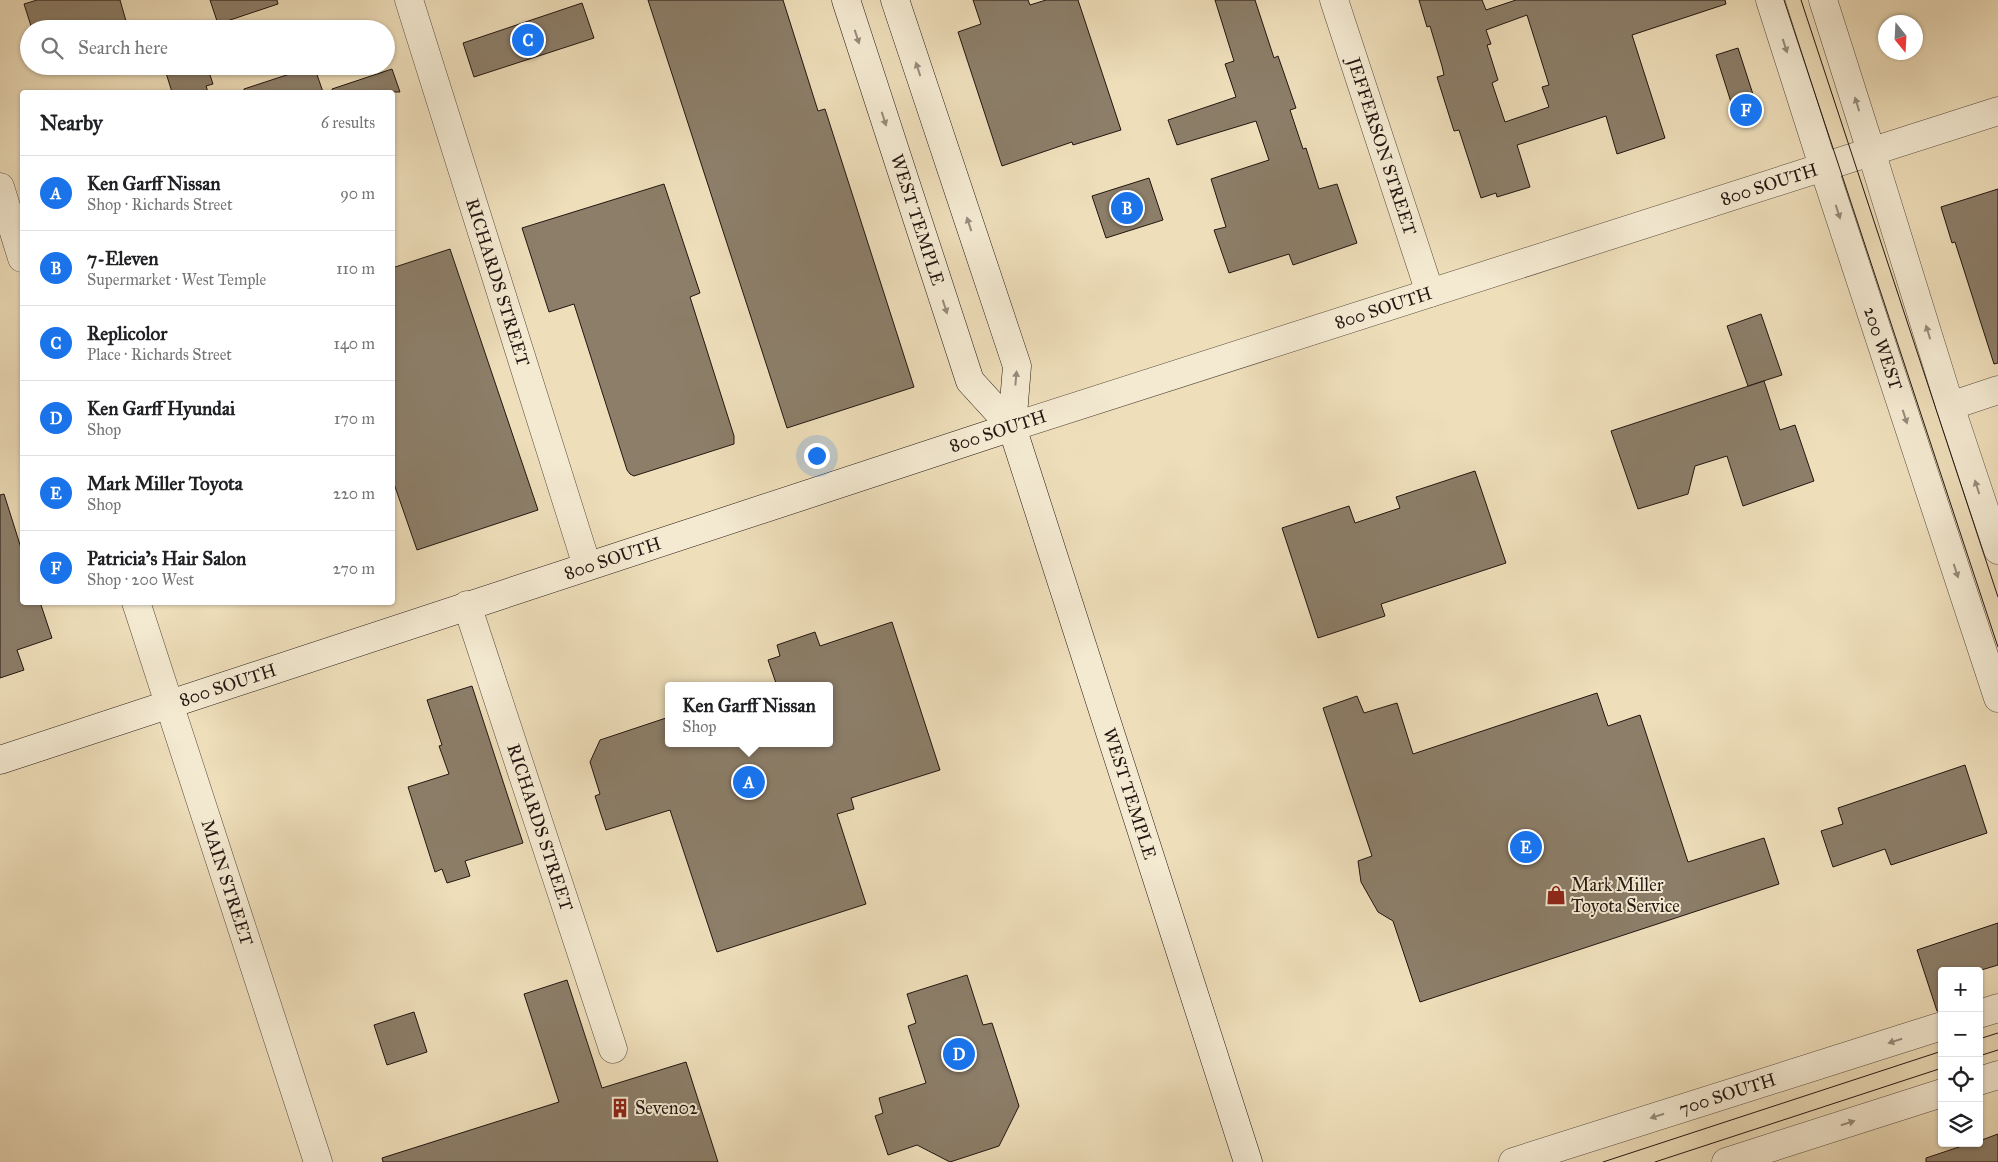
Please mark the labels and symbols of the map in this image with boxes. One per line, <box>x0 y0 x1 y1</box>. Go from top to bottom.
north arrow <box>1878 15 1923 60</box>
pin: C <box>512 21 544 59</box>
one-way arrow <box>854 29 861 44</box>
one-way arrow <box>1781 39 1789 54</box>
street label: JEFFERSON STREET <box>1341 53 1421 238</box>
one-way arrow <box>914 62 922 77</box>
pin: F <box>1730 91 1762 129</box>
one-way arrow <box>1852 97 1860 112</box>
one-way arrow <box>881 112 888 127</box>
street label: WEST TEMPLE <box>886 151 949 288</box>
street label: 800 SOUTH <box>1718 159 1820 210</box>
pin: B <box>1111 189 1143 227</box>
street label: RICHARDS STREET <box>461 196 535 369</box>
one-way arrow <box>1835 205 1842 220</box>
one-way arrow <box>965 216 972 231</box>
street label: 800 SOUTH <box>1332 282 1435 334</box>
one-way arrow <box>942 300 950 315</box>
street label: 200 WEST <box>1859 304 1907 393</box>
one-way arrow <box>1923 325 1931 340</box>
one-way arrow <box>1012 370 1020 386</box>
street label: 800 SOUTH <box>947 405 1049 457</box>
one-way arrow <box>1902 409 1910 424</box>
your location <box>804 443 830 469</box>
one-way arrow <box>1973 479 1981 494</box>
street label: 800 SOUTH <box>562 532 664 585</box>
one-way arrow <box>1952 564 1960 579</box>
street label: 800 SOUTH <box>177 659 279 711</box>
street label: WEST TEMPLE <box>1098 725 1161 862</box>
street label: RICHARDS STREET <box>502 741 578 914</box>
pin: A <box>733 763 765 801</box>
street label: MAIN STREET <box>196 817 258 948</box>
pin: E <box>1510 828 1542 866</box>
place label: Mark Miller Toyota Service <box>1571 874 1680 917</box>
shop icon: Mark Miller Toyota Service <box>1545 884 1567 906</box>
pin: D <box>943 1035 975 1073</box>
one-way arrow <box>1888 1037 1903 1045</box>
street label: 700 SOUTH <box>1676 1068 1779 1120</box>
building icon: Seven02 <box>609 1097 631 1119</box>
place label: Seven02 <box>635 1097 698 1119</box>
one-way arrow <box>1649 1113 1664 1121</box>
one-way arrow <box>1841 1119 1856 1127</box>

